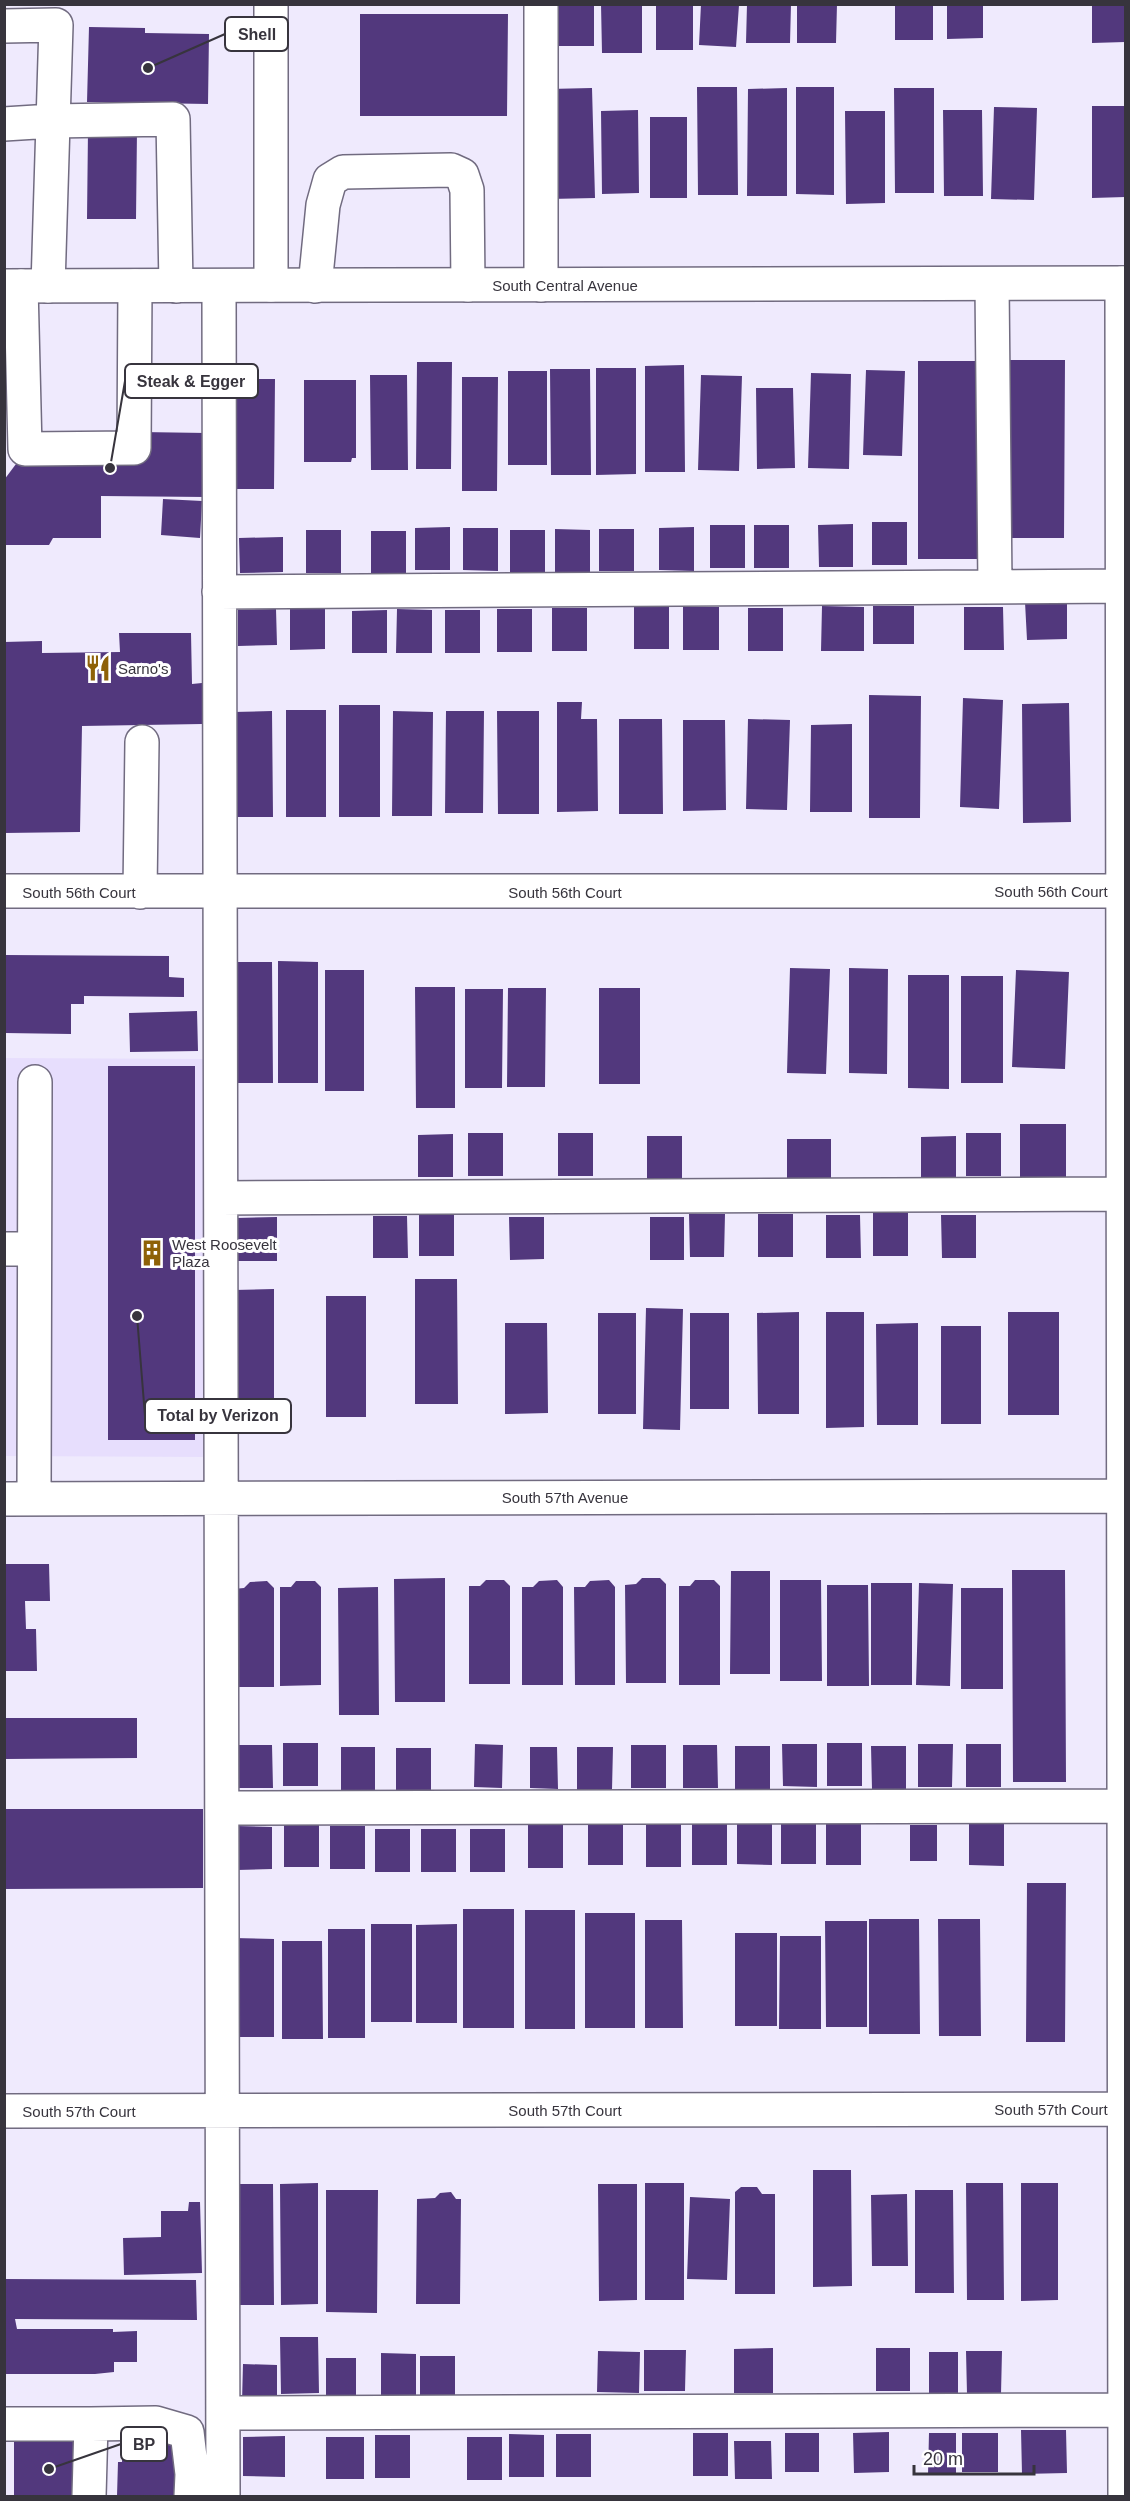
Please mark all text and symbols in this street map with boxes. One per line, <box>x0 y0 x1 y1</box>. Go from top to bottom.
callout: Shell <box>225 17 288 51</box>
text: Shell <box>238 26 276 43</box>
street label: South Central Avenue <box>492 277 638 294</box>
callout: Steak & Egger <box>125 364 258 398</box>
text: Steak & Egger <box>137 373 245 390</box>
restaurant icon: Sarno's <box>83 653 113 683</box>
place label: Sarno's <box>118 660 168 677</box>
street label: South 56th Court <box>994 883 1109 900</box>
street label: South 56th Court <box>22 884 137 901</box>
street label: South 56th Court <box>508 884 623 901</box>
place label: West Roosevelt Plaza <box>172 1236 278 1270</box>
building icon: West Roosevelt Plaza <box>137 1238 167 1268</box>
callout: Total by Verizon <box>145 1399 291 1433</box>
text: Total by Verizon <box>157 1407 279 1424</box>
street label: South 57th Avenue <box>502 1489 628 1506</box>
street label: South 57th Court <box>994 2101 1109 2118</box>
street label: South 57th Court <box>508 2102 623 2119</box>
street label: South 57th Court <box>22 2103 137 2120</box>
callout: BP <box>121 2427 167 2461</box>
text: BP <box>133 2436 155 2453</box>
scale bar <box>914 2438 1034 2476</box>
text: 20 m <box>923 2449 963 2469</box>

